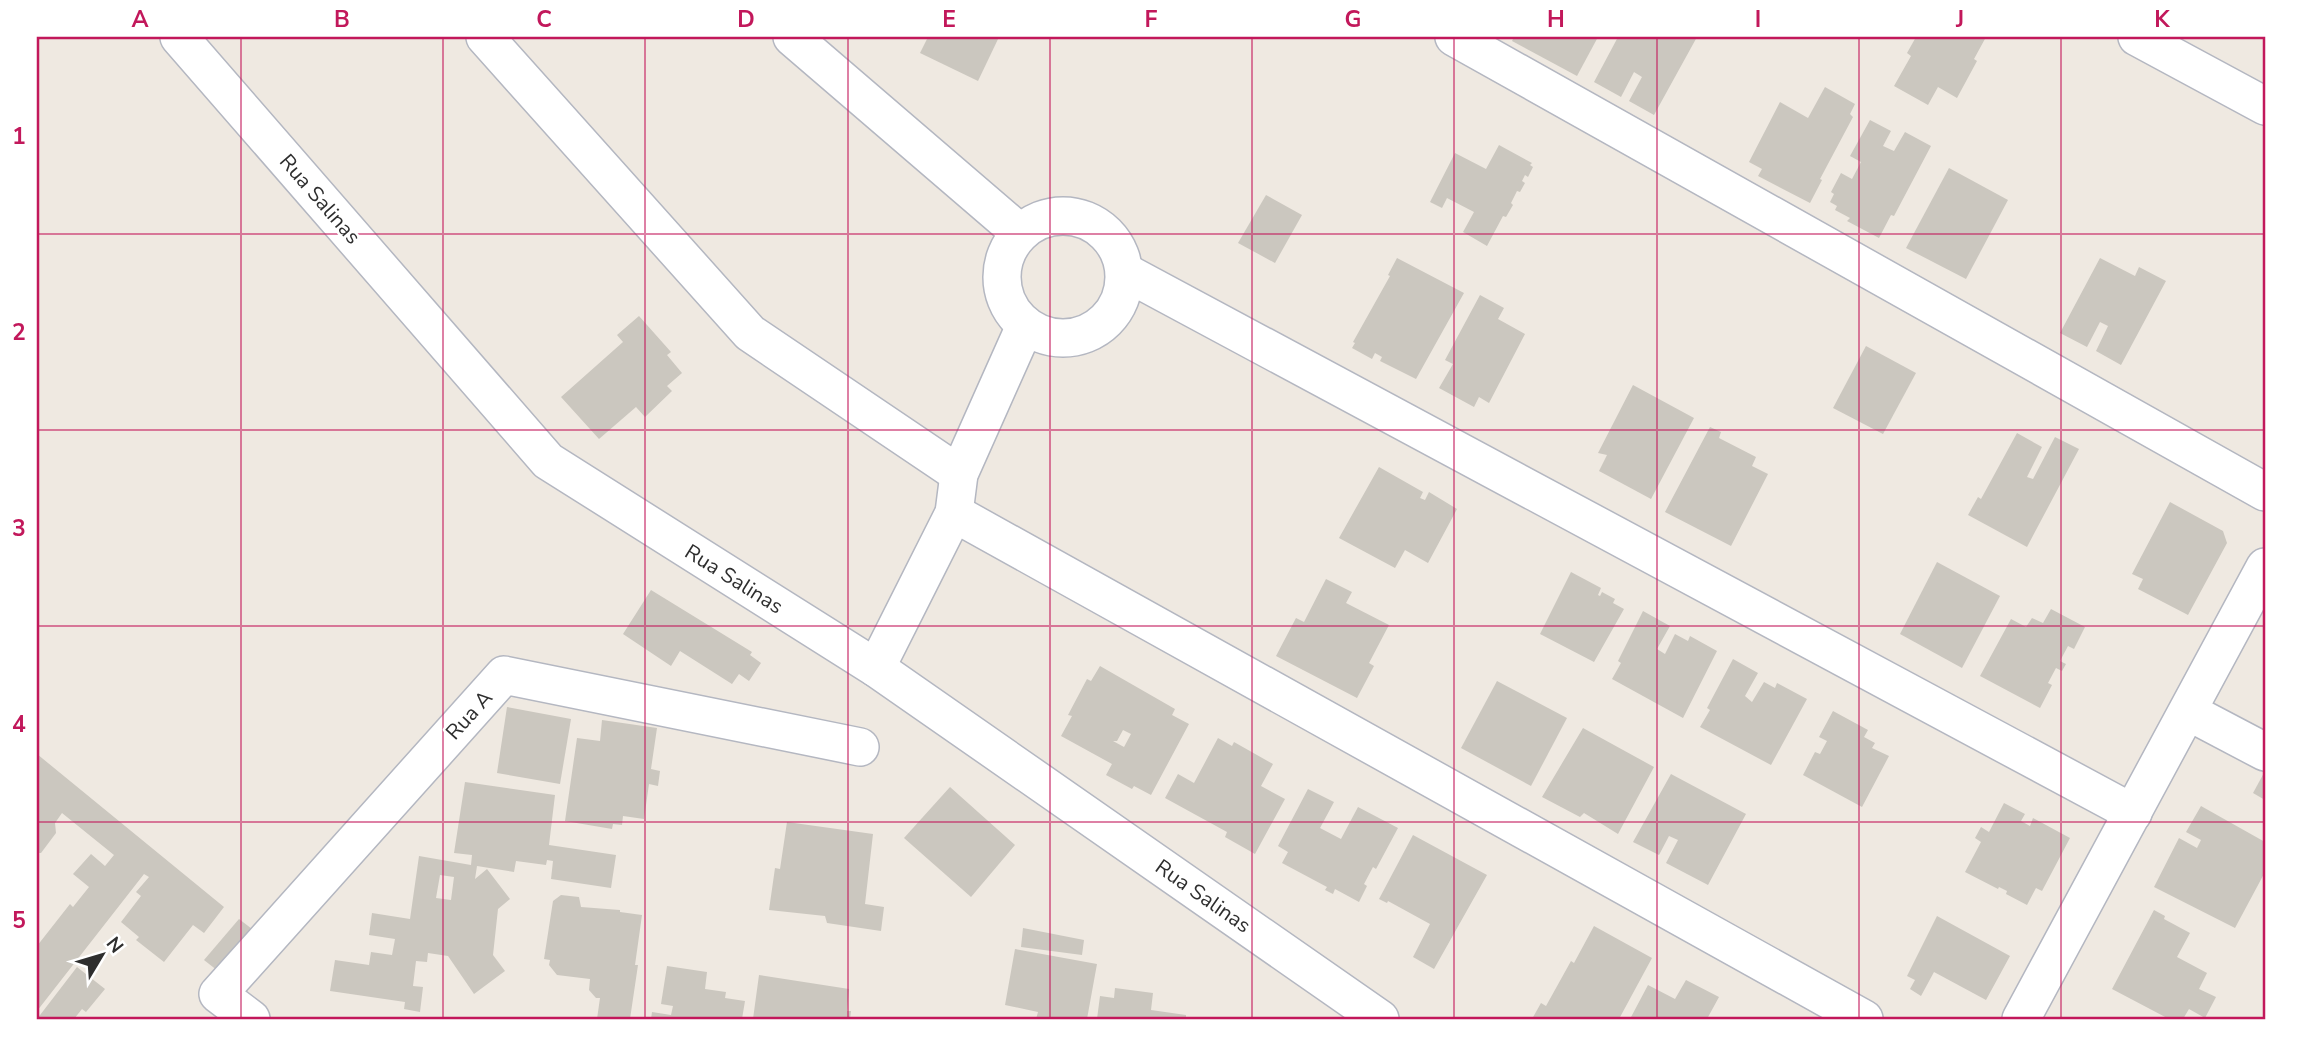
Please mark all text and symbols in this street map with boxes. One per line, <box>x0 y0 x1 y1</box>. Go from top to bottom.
text: A <box>131 4 149 35</box>
text: B <box>334 4 350 35</box>
text: C <box>536 4 552 35</box>
text: D <box>737 4 755 35</box>
text: E <box>942 4 956 35</box>
text: F <box>1145 4 1158 35</box>
text: G <box>1345 4 1361 35</box>
text: H <box>1547 4 1565 35</box>
text: I <box>1755 4 1761 35</box>
text: J <box>1955 4 1964 35</box>
text: K <box>2154 4 2170 35</box>
text: 1 <box>12 121 26 152</box>
street label: Rua Salinas <box>273 148 367 250</box>
text: 2 <box>12 317 26 348</box>
text: 3 <box>12 513 26 544</box>
street label: Rua Salinas <box>680 538 788 620</box>
street label: Rua A <box>439 684 499 746</box>
text: 4 <box>12 709 26 740</box>
street label: Rua Salinas <box>1150 853 1256 939</box>
text: 5 <box>12 905 26 936</box>
north arrow <box>66 920 136 990</box>
text: N <box>100 932 129 959</box>

